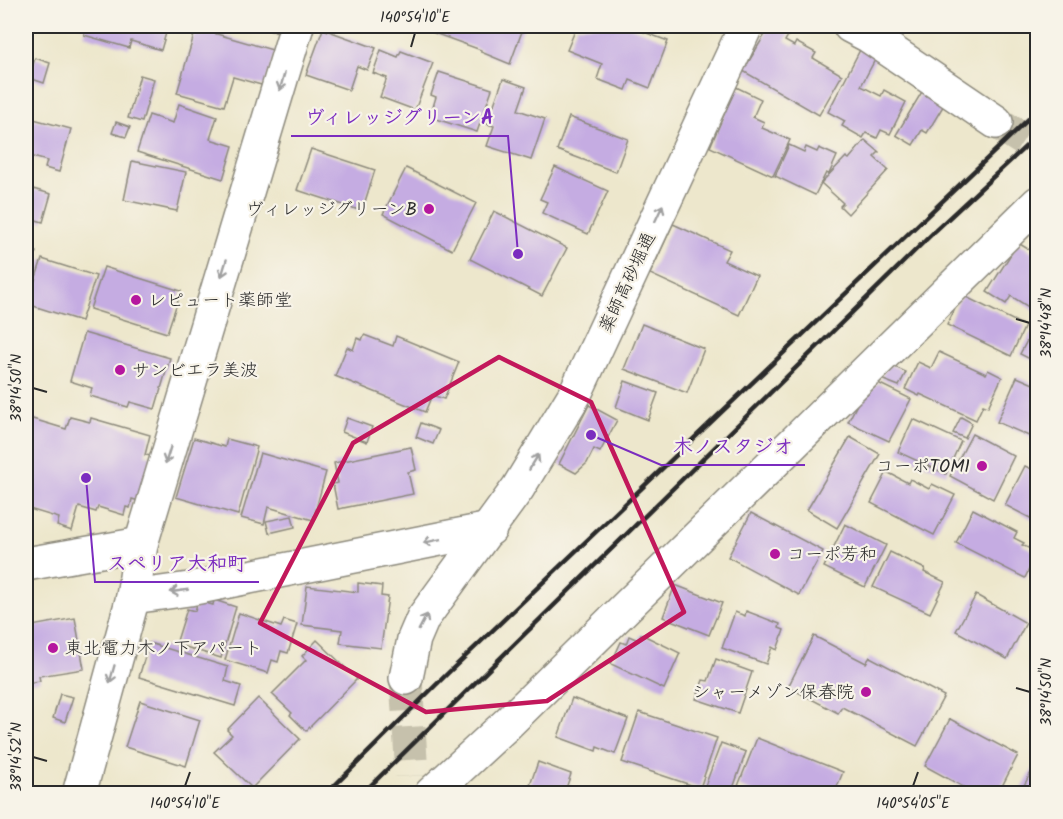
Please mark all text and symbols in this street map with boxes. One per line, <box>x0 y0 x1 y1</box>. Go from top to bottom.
text: 140°54'10"E <box>380 6 451 30</box>
one-way arrow <box>275 72 287 91</box>
callout: ヴィレッジグリーンA <box>291 98 508 136</box>
text: ヴィレッジグリーンA <box>304 103 494 135</box>
place label: ヴィレッジグリーンB <box>245 196 417 225</box>
marker: ヴィレッジグリーンB <box>422 202 436 216</box>
one-way arrow <box>654 205 665 223</box>
street label: 薬師高砂堀通 <box>592 228 664 338</box>
one-way arrow <box>218 258 229 277</box>
place label: レピュート薬師堂 <box>148 287 292 316</box>
text: 38°14'48"N <box>1035 288 1059 358</box>
marker: レピュート薬師堂 <box>129 293 143 307</box>
text: 38°14'50"N <box>5 354 29 422</box>
place label: サンビエラ美波 <box>132 357 258 386</box>
marker: サンビエラ美波 <box>113 363 127 377</box>
callout: 木ノスタジオ <box>661 427 805 465</box>
text: 木ノスタジオ <box>673 432 793 464</box>
one-way arrow <box>162 445 173 464</box>
place label: コーポTOM1 <box>875 453 970 482</box>
one-way arrow <box>528 454 540 471</box>
marker: コーポTOM1 <box>975 459 989 473</box>
one-way arrow <box>423 536 443 547</box>
place label: コーポ芳和 <box>787 541 877 570</box>
callout: スペリア大和町 <box>95 544 259 582</box>
marker: コーポ芳和 <box>768 547 782 561</box>
text: スペリア大和町 <box>107 549 247 581</box>
one-way arrow <box>170 585 190 596</box>
one-way arrow <box>417 614 429 631</box>
place label: 東北電力木ノ下アパート <box>65 635 262 664</box>
marker: 東北電力木ノ下アパート <box>46 641 60 655</box>
text: 38°14'50"N <box>1035 658 1059 726</box>
one-way arrow <box>106 664 117 683</box>
place label: シャーメゾン保春院 <box>692 679 854 708</box>
marker: シャーメゾン保春院 <box>859 685 873 699</box>
text: 38°14'52"N <box>5 722 29 792</box>
text: 140°54'10"E <box>150 792 221 816</box>
text: 140°54'05"E <box>876 792 951 816</box>

